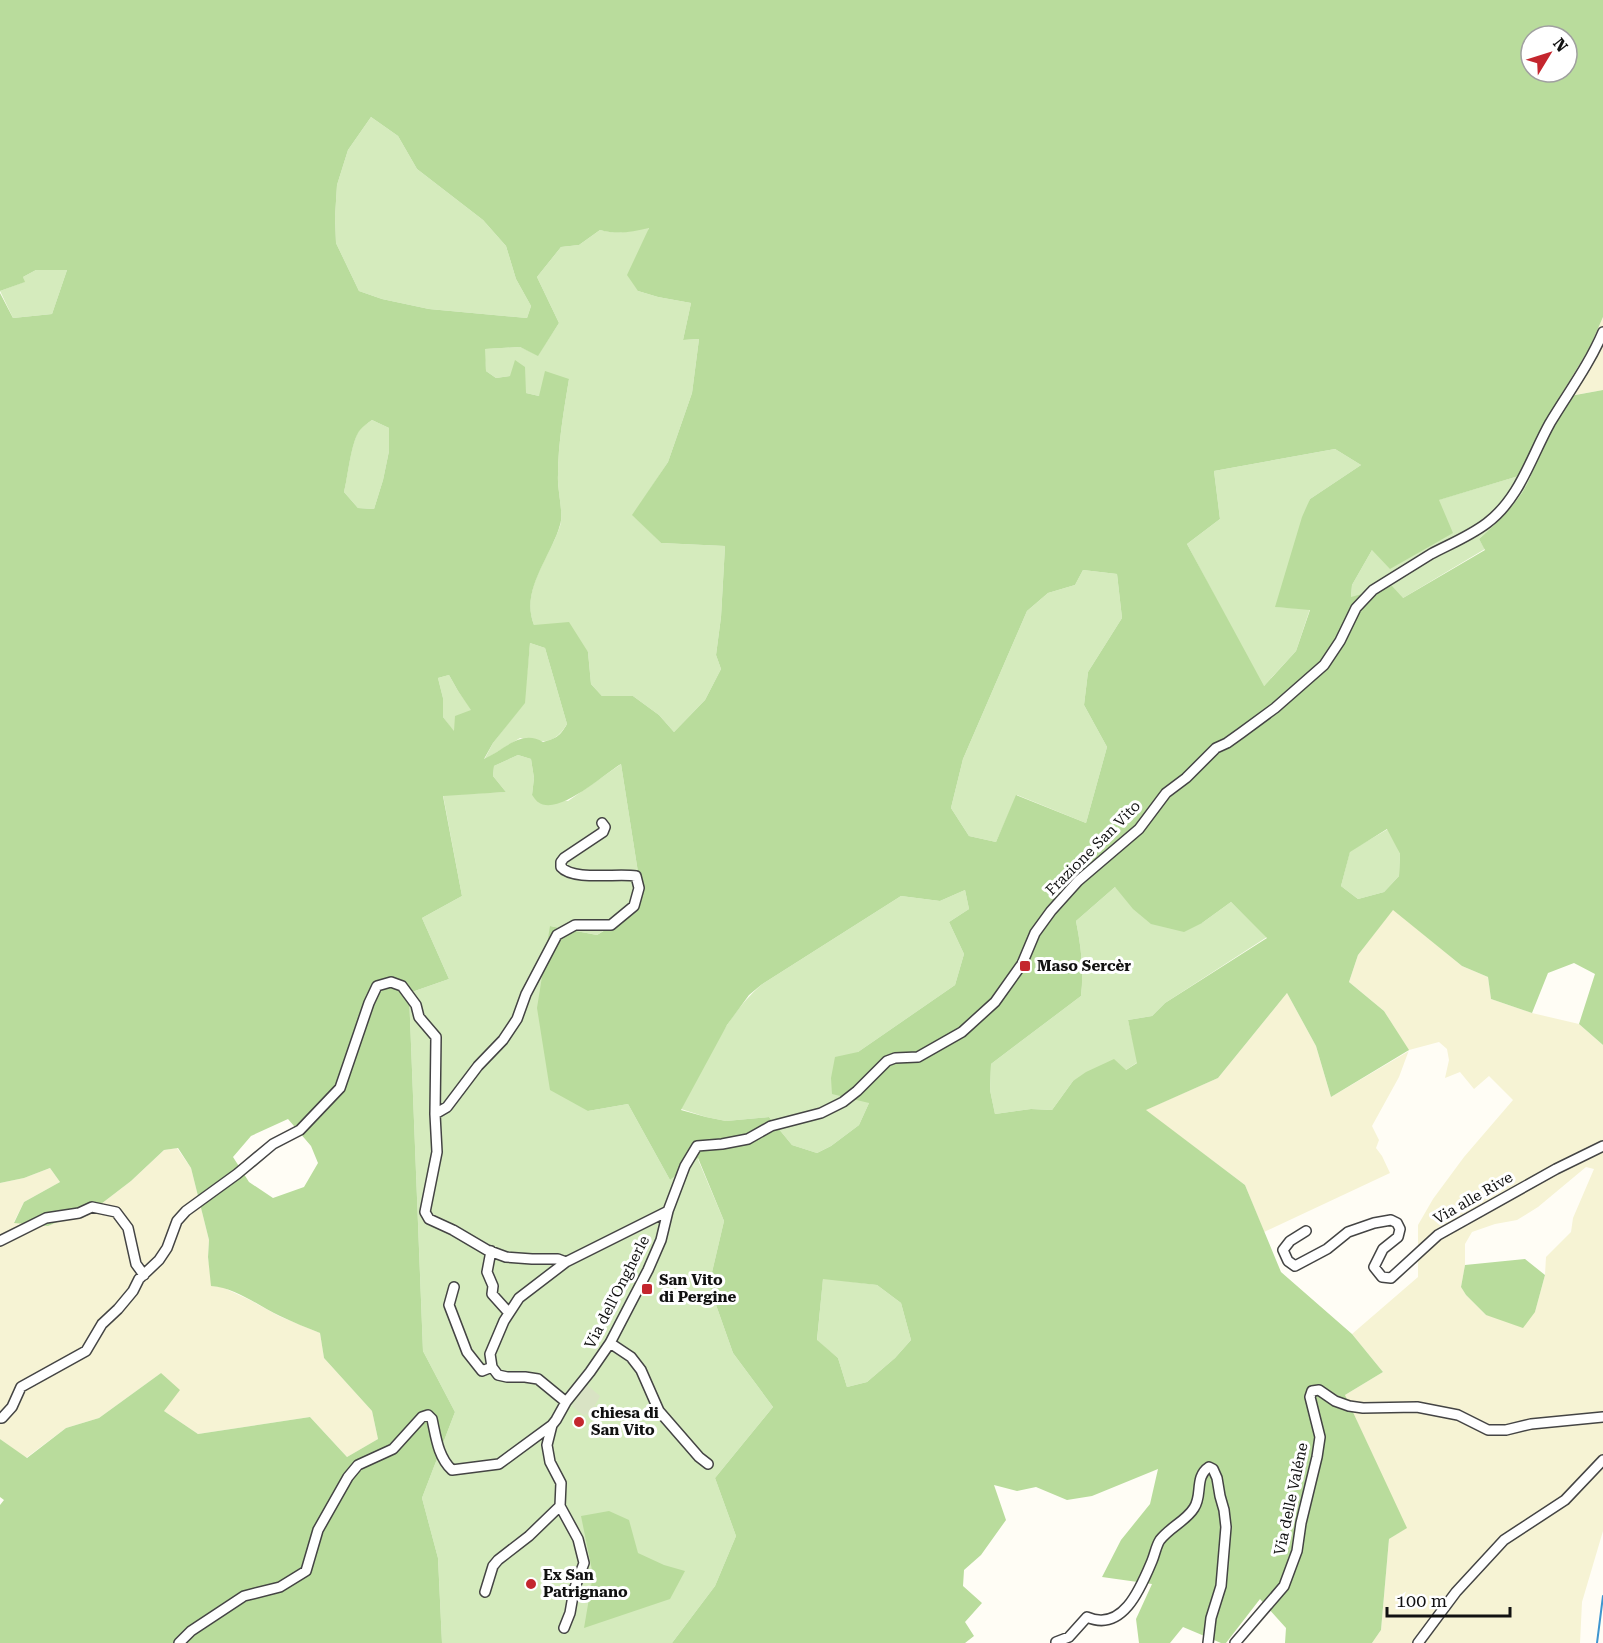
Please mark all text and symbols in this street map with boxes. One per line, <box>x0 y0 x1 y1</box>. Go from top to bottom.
north arrow <box>1519 24 1579 84</box>
text: N <box>1549 34 1572 56</box>
street label: Frazione San Vito <box>1042 797 1144 899</box>
place label: Maso Sercèr <box>1037 957 1131 975</box>
marker: Maso Sercèr <box>1018 959 1032 973</box>
street label: Via alle Rive <box>1430 1168 1516 1228</box>
street label: Via dell'Ongherle <box>581 1233 653 1351</box>
place label: San Vito di Pergine <box>659 1271 737 1306</box>
marker: San Vito di Pergine <box>640 1282 654 1296</box>
place label: chiesa di San Vito <box>591 1404 659 1439</box>
marker: chiesa di San Vito <box>572 1415 586 1429</box>
street label: Via delle Valéne <box>1270 1441 1312 1557</box>
place label: Ex San Patrignano <box>543 1566 628 1601</box>
marker: Ex San Patrignano <box>524 1577 538 1591</box>
scale bar <box>1387 1580 1510 1618</box>
text: 100 m <box>1396 1590 1447 1611</box>

